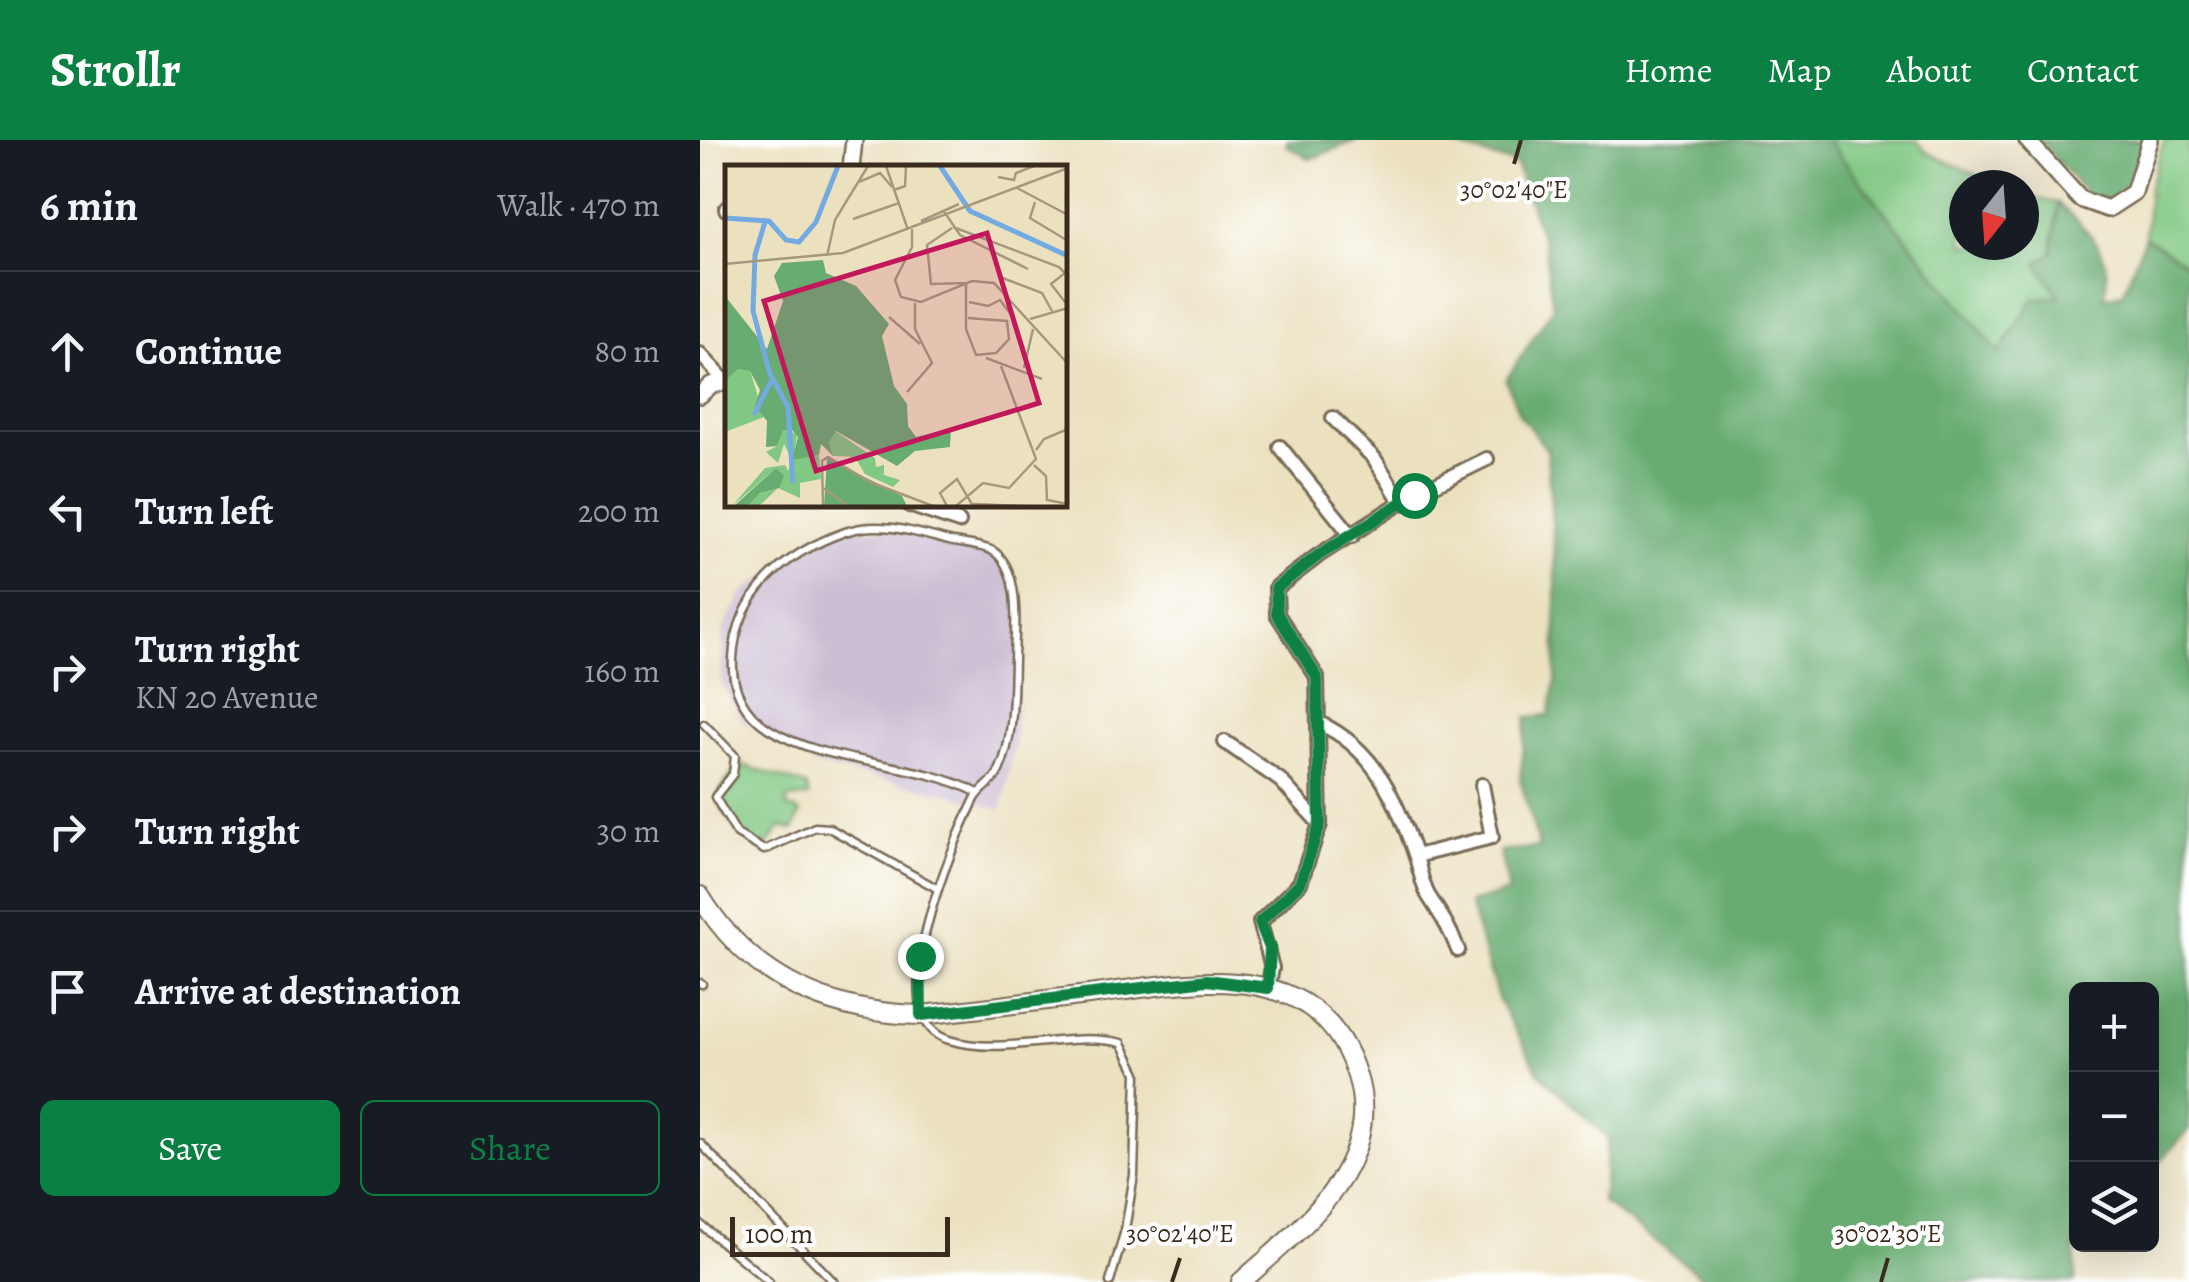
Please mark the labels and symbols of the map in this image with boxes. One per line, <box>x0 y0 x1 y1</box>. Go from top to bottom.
inset map <box>725 165 1068 508</box>
north arrow <box>1949 170 2039 260</box>
text: 30°02'40"E <box>1460 173 1568 207</box>
route start <box>1392 473 1438 519</box>
route end <box>898 934 944 980</box>
scale bar <box>730 1212 950 1256</box>
text: 30°02'40"E <box>1126 1217 1234 1251</box>
text: 30°02'30"E <box>1835 1217 1941 1251</box>

